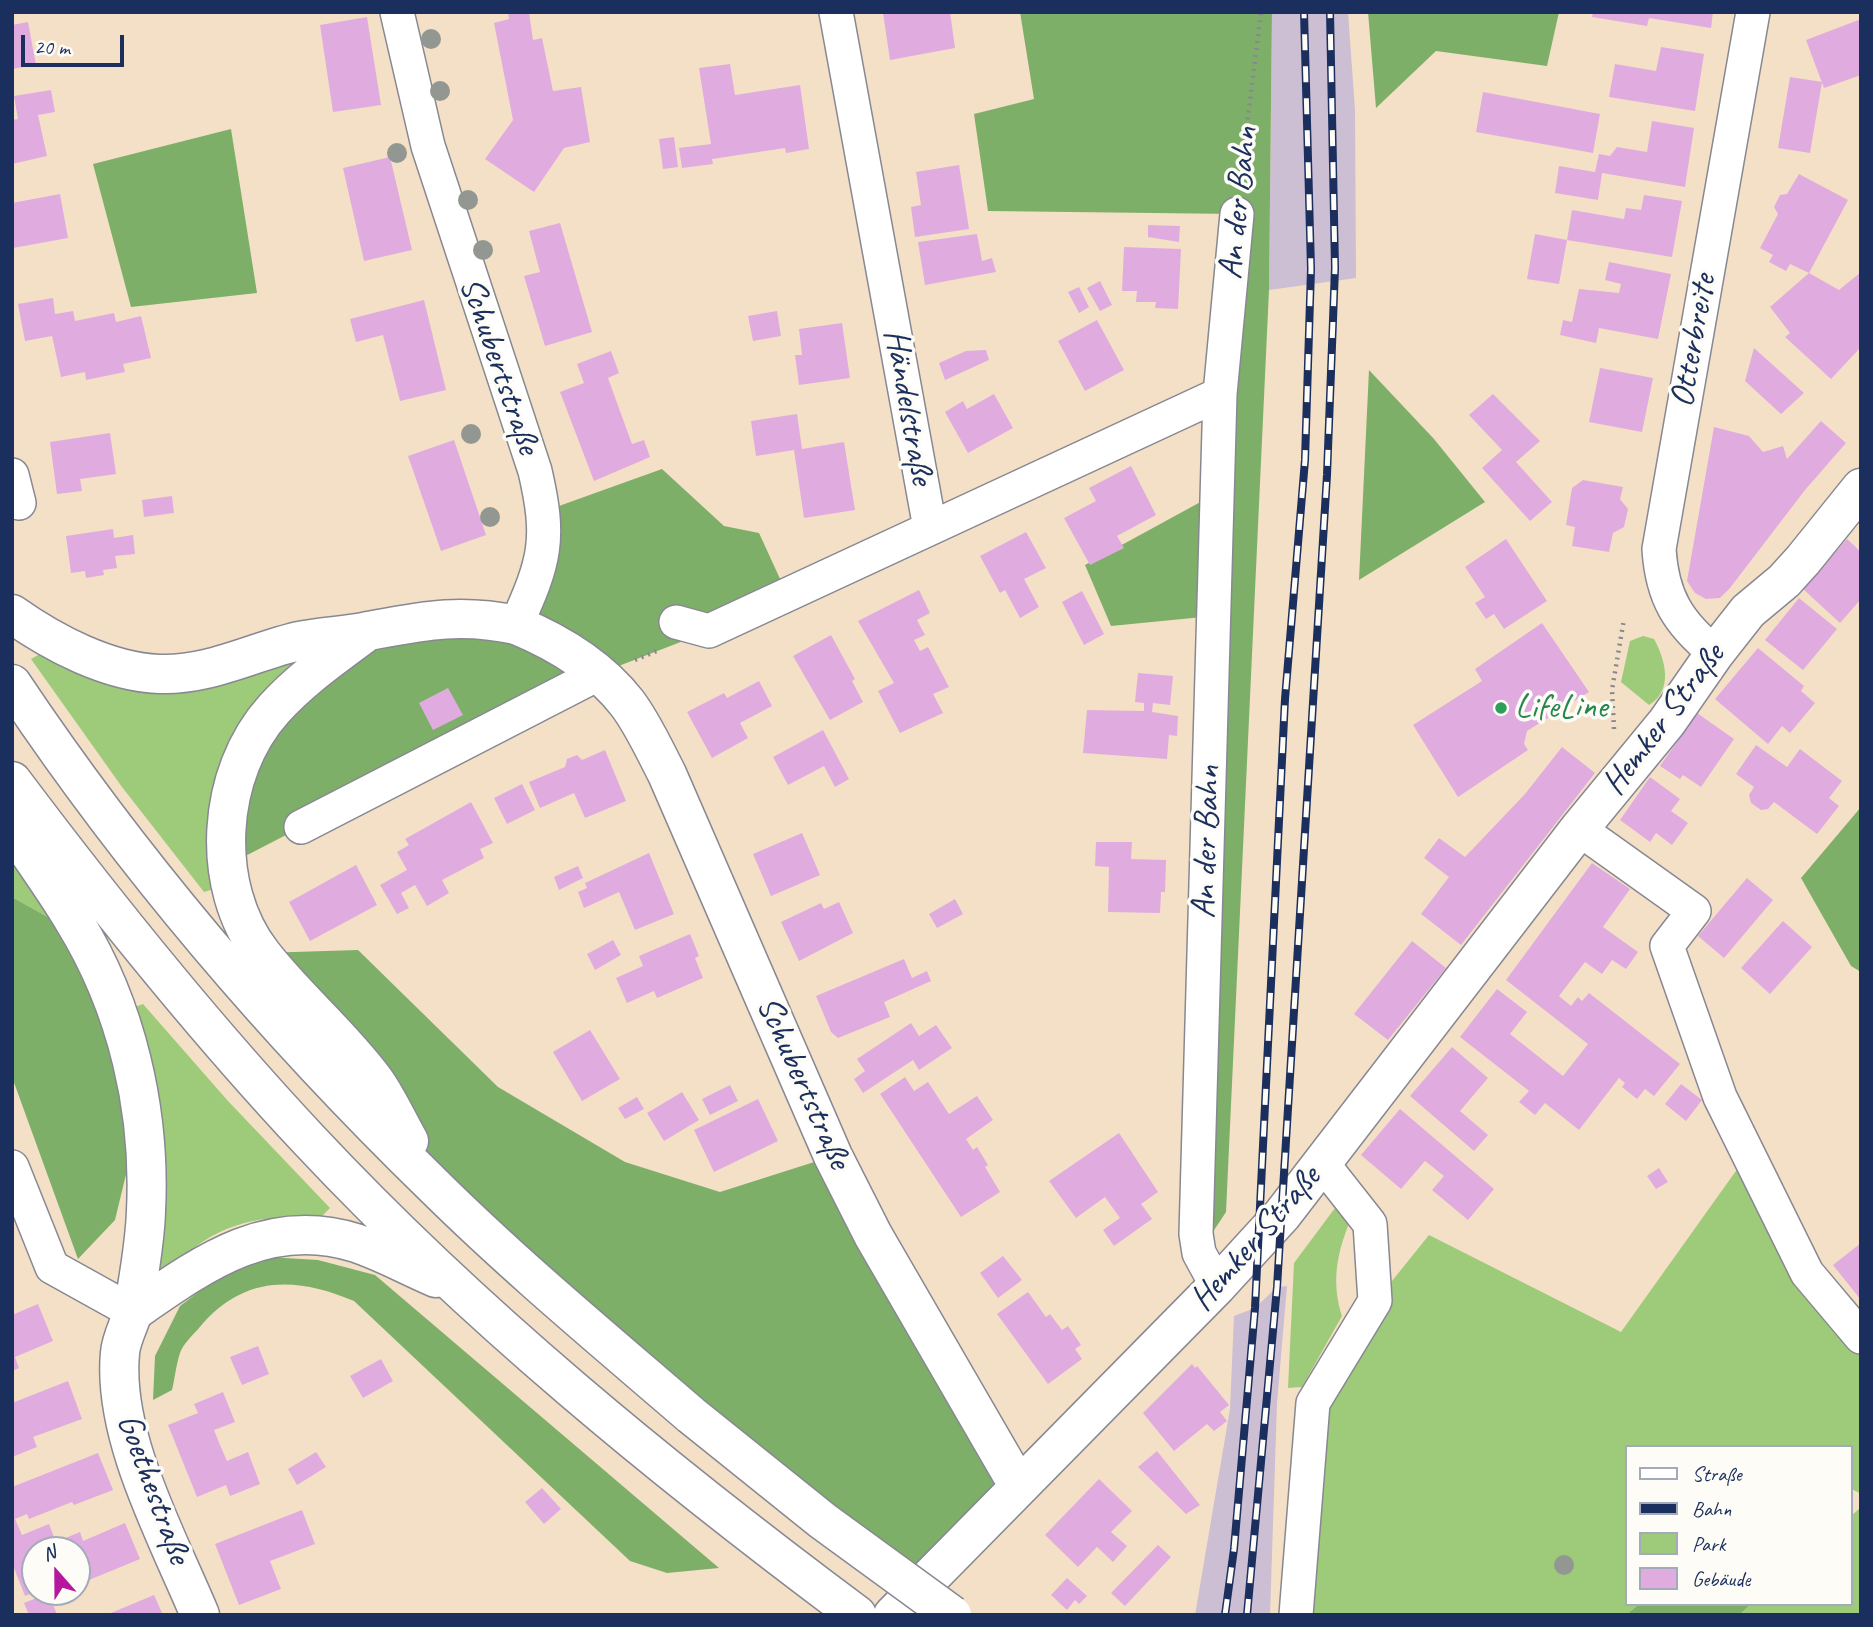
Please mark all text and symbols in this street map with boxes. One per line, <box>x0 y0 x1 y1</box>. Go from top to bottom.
scale bar <box>24 21 128 65</box>
text: 20 m <box>34 34 70 60</box>
street label: An der Bahn <box>1210 125 1268 281</box>
street label: Otterbreite <box>1662 271 1726 411</box>
street label: Schubertstraße <box>449 272 549 460</box>
street label: Händelstraße <box>874 326 942 488</box>
street label: Hemker Straße <box>1594 636 1734 804</box>
place label: LifeLine <box>1515 687 1607 729</box>
marker: LifeLine <box>1493 700 1509 716</box>
street label: An der Bahn <box>1183 765 1231 919</box>
street label: Schubertstraße <box>746 990 860 1176</box>
street label: Hemker Straße <box>1182 1158 1330 1320</box>
street label: Goethestraße <box>107 1408 199 1570</box>
legend <box>1624 1445 1852 1606</box>
text: Straße <box>1692 1461 1742 1487</box>
text: Bahn <box>1692 1496 1731 1522</box>
text: Park <box>1692 1531 1725 1557</box>
north arrow <box>21 1536 91 1606</box>
text: N <box>39 1540 59 1567</box>
text: Gebäude <box>1692 1566 1750 1592</box>

